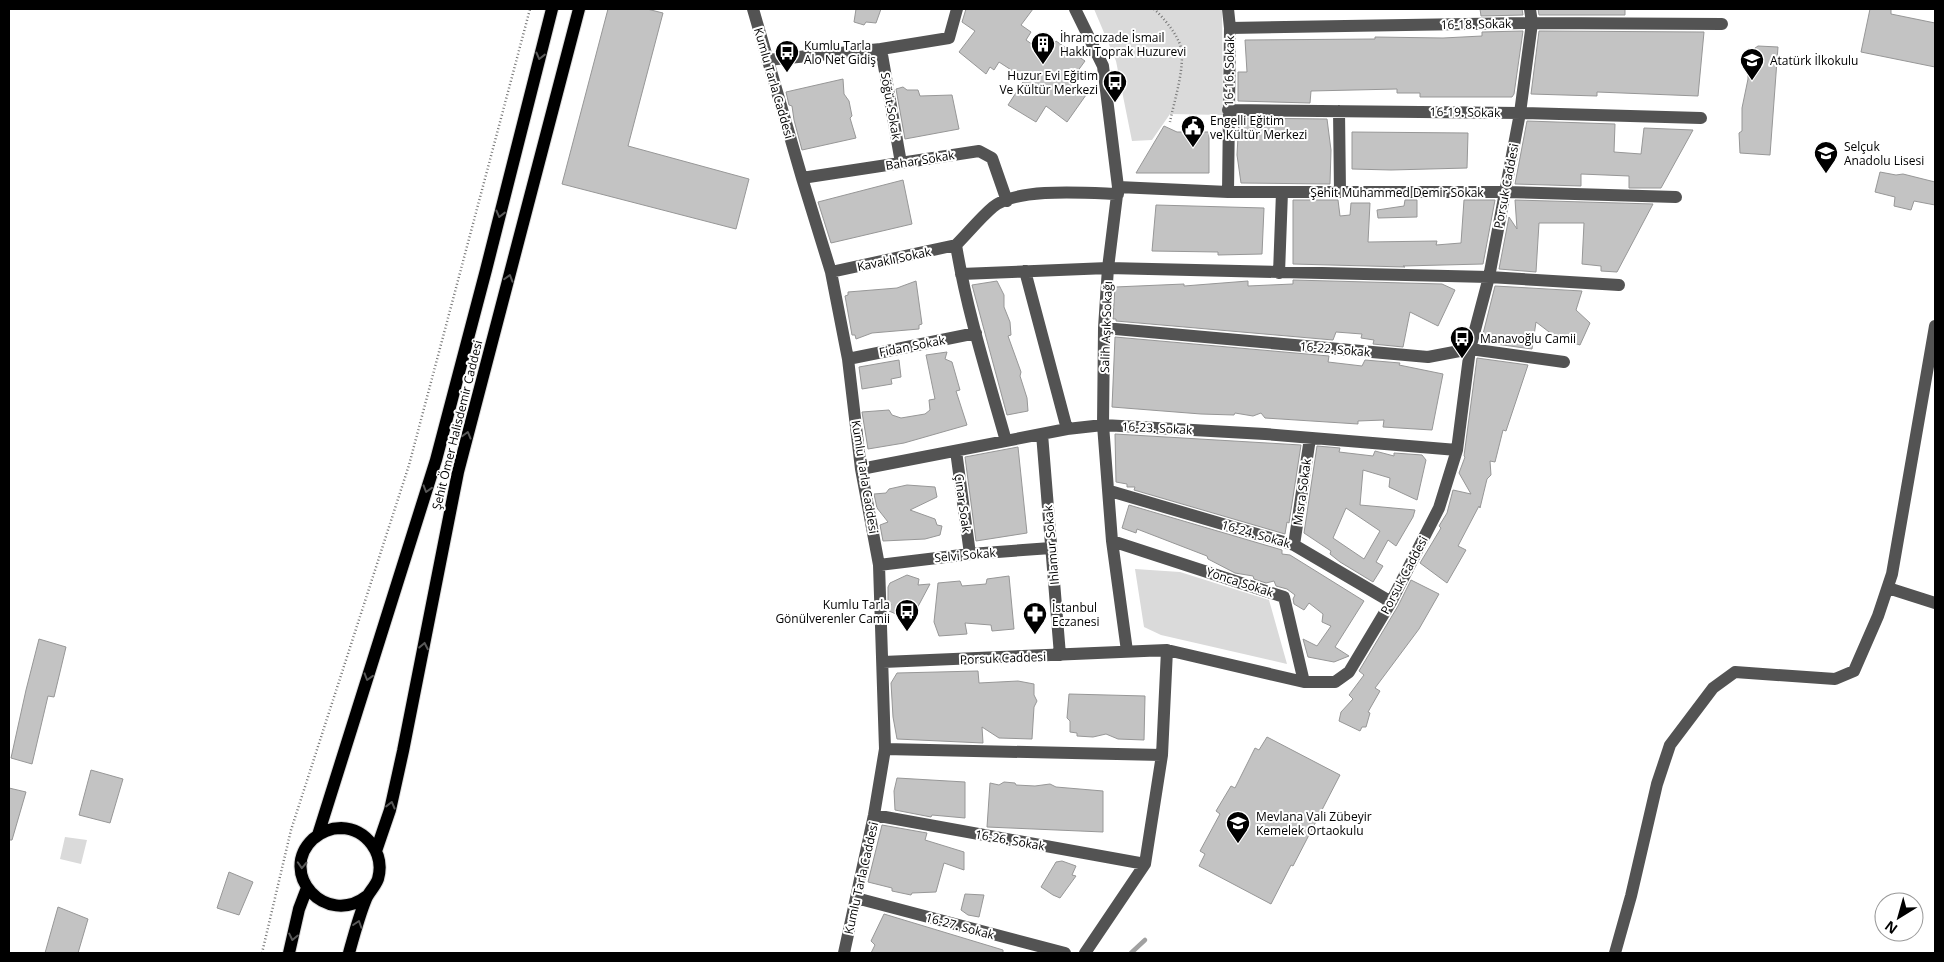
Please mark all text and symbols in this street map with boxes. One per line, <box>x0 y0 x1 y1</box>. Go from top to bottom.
street label: 16-18. Sokak <box>1441 15 1512 33</box>
street label: Kumlu Tarla Caddesi <box>750 26 798 140</box>
place label: İhramcızade İsmail Hakkı Toprak Huzurevi <box>1060 29 1186 60</box>
building icon: İhramcızade İsmail Hakkı Toprak Huzurevi <box>1030 31 1056 65</box>
street label: 16-16. Sokak <box>1220 35 1238 106</box>
place label: Kumlu Tarla Alo Net Gidiş <box>804 37 876 68</box>
bus stop icon: Kumlu Tarla Alo Net Gidiş <box>774 39 800 73</box>
school or university icon: Atatürk İlkokulu <box>1739 47 1765 81</box>
one-way arrow <box>535 52 546 61</box>
place label: Atatürk İlkokulu <box>1770 52 1858 69</box>
place label: Huzur Evi Eğitim Ve Kültür Merkezi <box>999 67 1098 98</box>
bus stop icon: Huzur Evi Eğitim Ve Kültür Merkezi <box>1102 69 1128 103</box>
street label: Söğüt Sokak <box>877 71 905 142</box>
street label: 16-19. Sokak <box>1430 103 1501 121</box>
place label: Engelli Eğitim ve Kültür Merkezi <box>1210 112 1307 143</box>
public building icon: Engelli Eğitim ve Kültür Merkezi <box>1180 114 1206 148</box>
place label: Selçuk Anadolu Lisesi <box>1844 138 1924 169</box>
school or university icon: Selçuk Anadolu Lisesi <box>1813 140 1839 174</box>
street label: Porsuk Caddesi <box>1489 142 1523 230</box>
street label: Bahar Sokak <box>884 146 956 174</box>
street label: Şehit Muhammed Demir Sokak <box>1310 184 1484 201</box>
one-way arrow <box>496 209 506 217</box>
street label: Kavaklı Sokak <box>855 243 933 275</box>
one-way arrow <box>503 275 513 283</box>
street label: Salih Aşık Sokağı <box>1096 281 1116 373</box>
bus stop icon: Manavoğlu Camii <box>1449 325 1475 359</box>
place label: Manavoğlu Camii <box>1480 330 1576 347</box>
street label: Fidan Sokak <box>878 331 947 361</box>
street label: 16-22. Sokak <box>1299 337 1372 361</box>
street label: Şehit Ömer Halisdemir Caddesi <box>428 338 486 512</box>
street label: 16-23. Sokak <box>1121 418 1193 438</box>
street label: Kumlu Tarla Caddesi <box>848 419 882 535</box>
one-way arrow <box>461 431 472 440</box>
street label: Mısra Sokak <box>1289 457 1315 527</box>
street label: Çınar Soak <box>950 472 976 534</box>
one-way arrow <box>422 484 432 493</box>
street label: Ihlamur Sokak <box>1039 504 1063 586</box>
street label: 16-24. Sokak <box>1220 516 1293 552</box>
street label: Porsuk Caddesi <box>1376 533 1432 617</box>
street label: Selvi Sokak <box>934 544 997 566</box>
street label: Yonca Sokak <box>1204 563 1277 601</box>
place label: Kumlu Tarla Gönülverenler Camii <box>775 596 890 627</box>
bus stop icon: Kumlu Tarla Gönülverenler Camii <box>894 598 920 632</box>
place label: İstanbul Eczanesi <box>1052 599 1100 630</box>
pharmacy icon: İstanbul Eczanesi <box>1022 601 1048 635</box>
one-way arrow <box>418 641 429 650</box>
street label: Porsuk Caddesi <box>960 648 1046 668</box>
one-way arrow <box>363 673 373 681</box>
one-way arrow <box>385 800 396 809</box>
place label: Mevlana Vali Zübeyir Kemelek Ortaokulu <box>1256 808 1372 839</box>
school or university icon: Mevlana Vali Zübeyir Kemelek Ortaokulu <box>1225 810 1251 844</box>
street label: Kumlu Tarla Caddesi <box>840 820 882 936</box>
street label: 16-26. Sokak <box>974 825 1047 855</box>
one-way arrow <box>297 862 308 870</box>
north arrow <box>1874 892 1924 942</box>
street label: 16-27. Sokak <box>924 909 997 944</box>
text: N <box>1881 917 1901 939</box>
one-way arrow <box>352 921 362 929</box>
one-way arrow <box>288 933 298 942</box>

